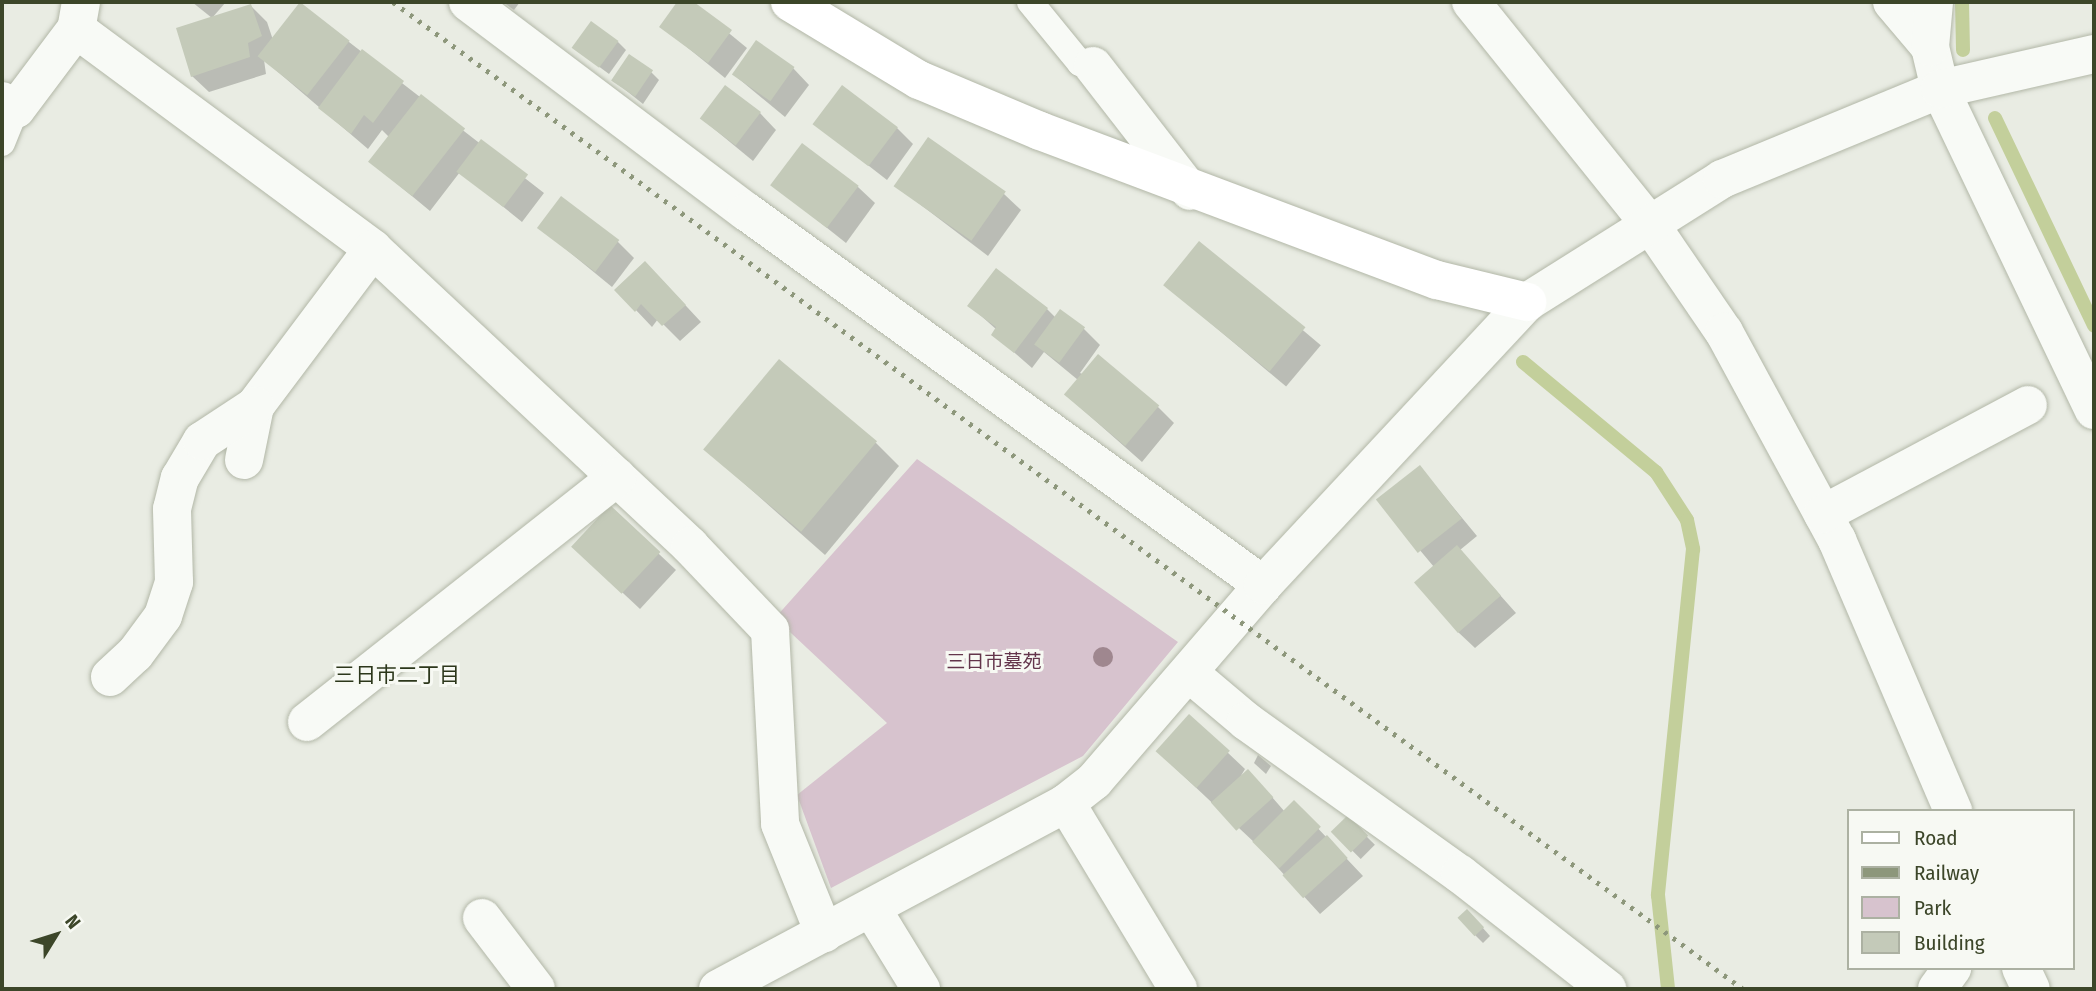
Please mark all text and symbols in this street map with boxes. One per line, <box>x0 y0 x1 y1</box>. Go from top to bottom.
park label: 三日市墓苑 <box>947 651 1041 673</box>
district label: 三日市二丁目 <box>334 662 460 688</box>
legend <box>1848 809 2075 970</box>
text: Road <box>1914 825 1958 851</box>
text: Railway <box>1914 860 1979 886</box>
text: Park <box>1914 895 1951 921</box>
north arrow <box>21 900 91 970</box>
text: N <box>60 910 86 933</box>
text: Building <box>1914 930 1985 956</box>

